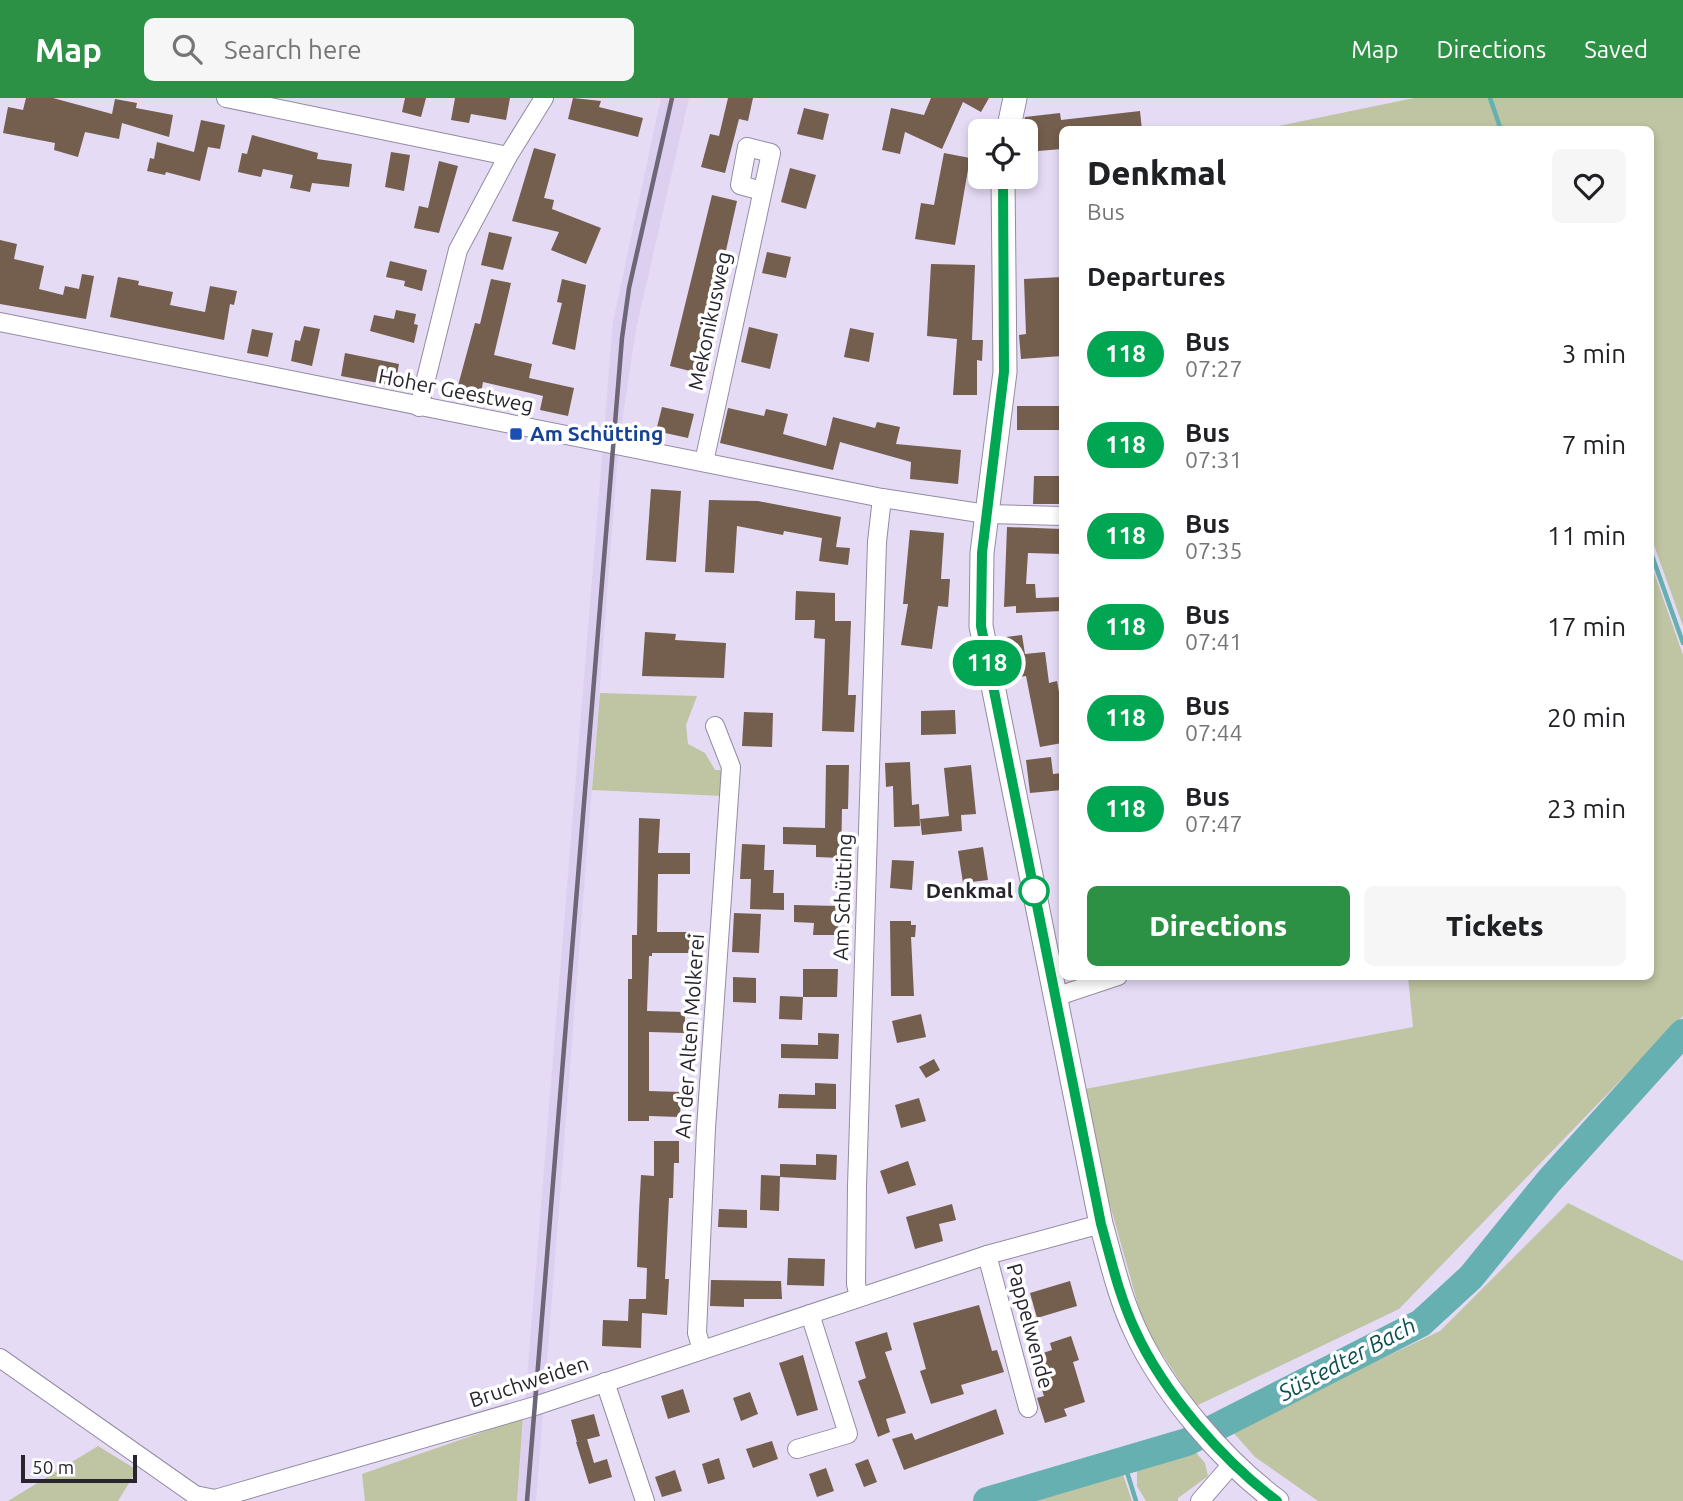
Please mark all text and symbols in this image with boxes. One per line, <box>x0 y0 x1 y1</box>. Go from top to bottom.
search box <box>144 18 634 81</box>
icon: search <box>168 30 206 68</box>
text: Map <box>35 31 102 68</box>
text: Search here <box>224 35 362 64</box>
text: Map <box>1351 36 1398 63</box>
text: Directions <box>1436 36 1546 63</box>
text: Saved <box>1584 36 1648 63</box>
map controls <box>968 119 1038 189</box>
button: locate <box>968 119 1038 189</box>
button: heart <box>1552 149 1626 223</box>
text: Denkmal <box>1087 154 1226 191</box>
text: Bus <box>1087 199 1125 224</box>
street label: Mekonikusweg <box>683 249 735 392</box>
text: Departures <box>1087 262 1225 291</box>
text: Bus <box>1185 327 1230 356</box>
text: 3 min <box>1562 339 1626 368</box>
text: 118 <box>1105 340 1146 367</box>
text: 07:27 <box>1185 356 1243 381</box>
street label: Hoher Geestweg <box>376 363 536 417</box>
text: Bus <box>1185 418 1230 447</box>
place label: Am Schütting <box>530 421 663 445</box>
marker: Am Schütting <box>508 426 524 442</box>
text: 7 min <box>1562 430 1626 459</box>
text: 118 <box>1105 431 1146 458</box>
text: 07:31 <box>1185 447 1243 472</box>
text: Bus <box>1185 509 1230 538</box>
text: 11 min <box>1547 521 1626 550</box>
text: 118 <box>1105 522 1146 549</box>
text: 07:35 <box>1185 538 1243 563</box>
text: Bus <box>1185 600 1230 629</box>
text: 17 min <box>1547 612 1626 641</box>
text: 118 <box>1105 613 1146 640</box>
text: 07:41 <box>1185 629 1243 654</box>
line badge: 118 <box>947 640 1027 686</box>
text: 118 <box>967 649 1007 676</box>
text: Bus <box>1185 691 1230 720</box>
text: 20 min <box>1547 703 1626 732</box>
text: 118 <box>1105 704 1146 731</box>
text: 07:44 <box>1185 720 1243 745</box>
text: Bus <box>1185 782 1230 811</box>
text: 23 min <box>1547 794 1626 823</box>
text: 118 <box>1105 795 1146 822</box>
text: 07:47 <box>1185 811 1243 836</box>
street label: Am Schütting <box>828 833 856 961</box>
marker: Denkmal <box>1019 876 1049 906</box>
place label: Denkmal <box>926 878 1013 902</box>
button: Directions <box>1087 886 1350 966</box>
button: Tickets <box>1364 886 1626 966</box>
street label: An der Alten Molkerei <box>670 933 708 1139</box>
street label: Pappelwende <box>1003 1261 1059 1391</box>
water label: Süstedter Bach <box>1273 1312 1420 1406</box>
street label: Bruchweiden <box>466 1350 591 1412</box>
scale bar <box>21 1452 136 1484</box>
text: 50 m <box>32 1456 74 1478</box>

